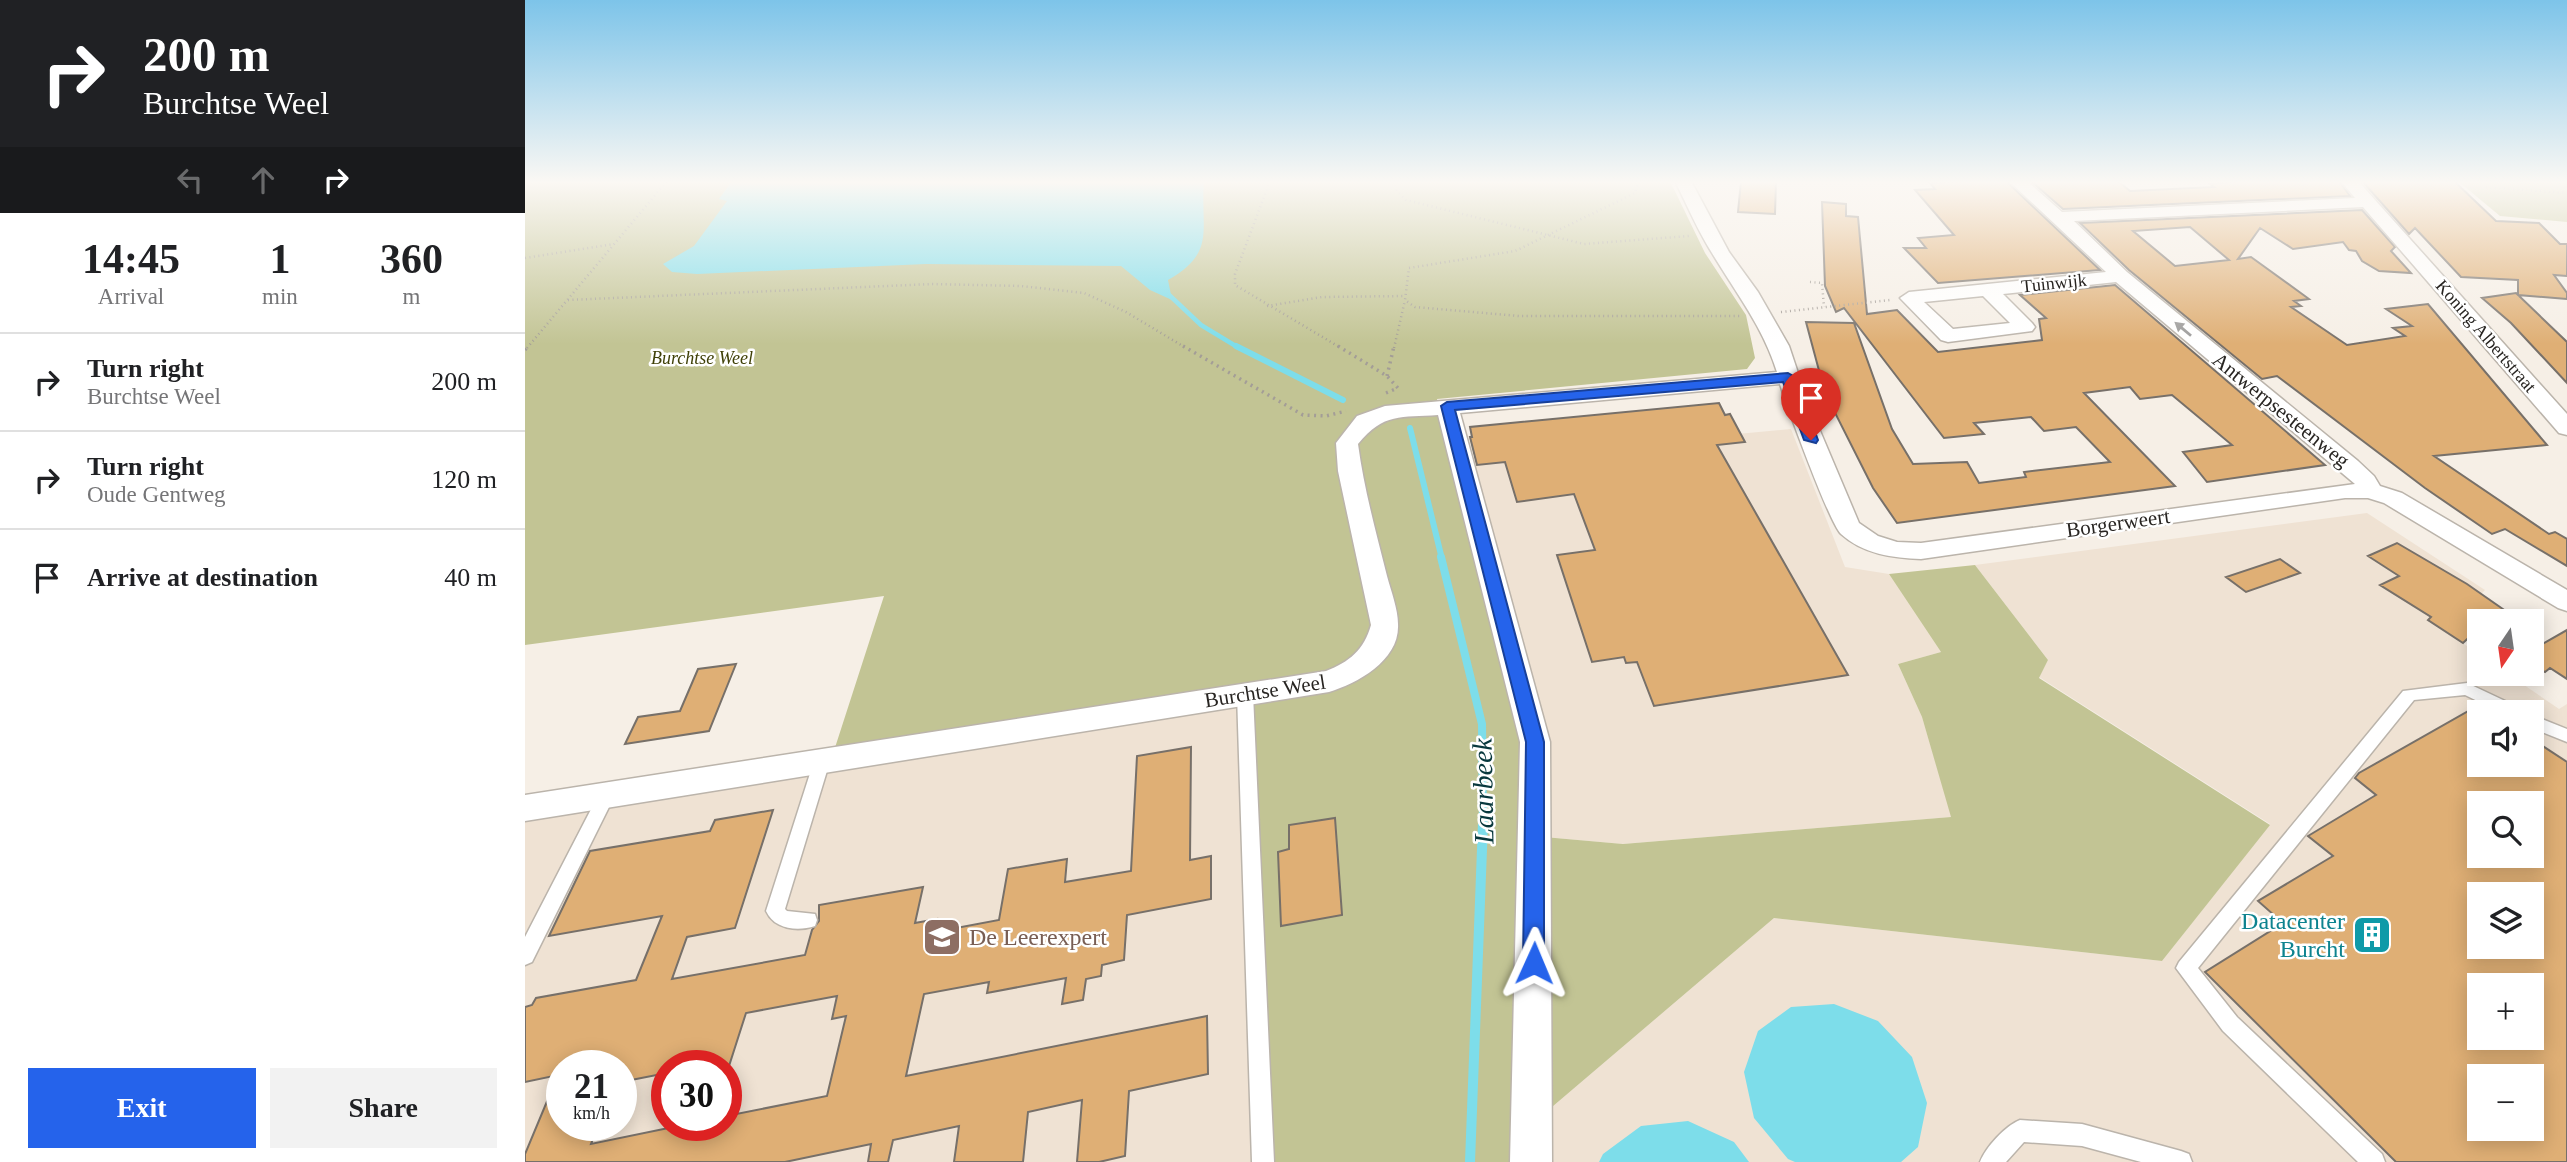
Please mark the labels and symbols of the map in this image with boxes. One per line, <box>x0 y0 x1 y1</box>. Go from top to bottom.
street label: Tuinwijk <box>2020 270 2088 296</box>
street label: Koning Albertstraat <box>2432 276 2540 396</box>
one-way arrow <box>2175 322 2192 337</box>
street label: Antwerpsesteenweg <box>2208 347 2355 473</box>
park label: Burchtse Weel <box>651 348 753 368</box>
pin <box>1781 368 1841 440</box>
street label: Borgerweert <box>2065 504 2172 542</box>
north arrow <box>2467 609 2545 686</box>
street label: Burchtse Weel <box>1203 670 1327 712</box>
water label: Laarbeek <box>1467 737 1499 845</box>
place label: Datacenter Burcht <box>2241 908 2345 962</box>
building icon: Datacenter Burcht <box>2351 914 2393 956</box>
school or university icon: De Leerexpert <box>921 916 963 958</box>
place label: De Leerexpert <box>969 924 1107 950</box>
position arrow <box>1497 926 1571 1000</box>
speed limit sign: 30 <box>651 1050 742 1141</box>

